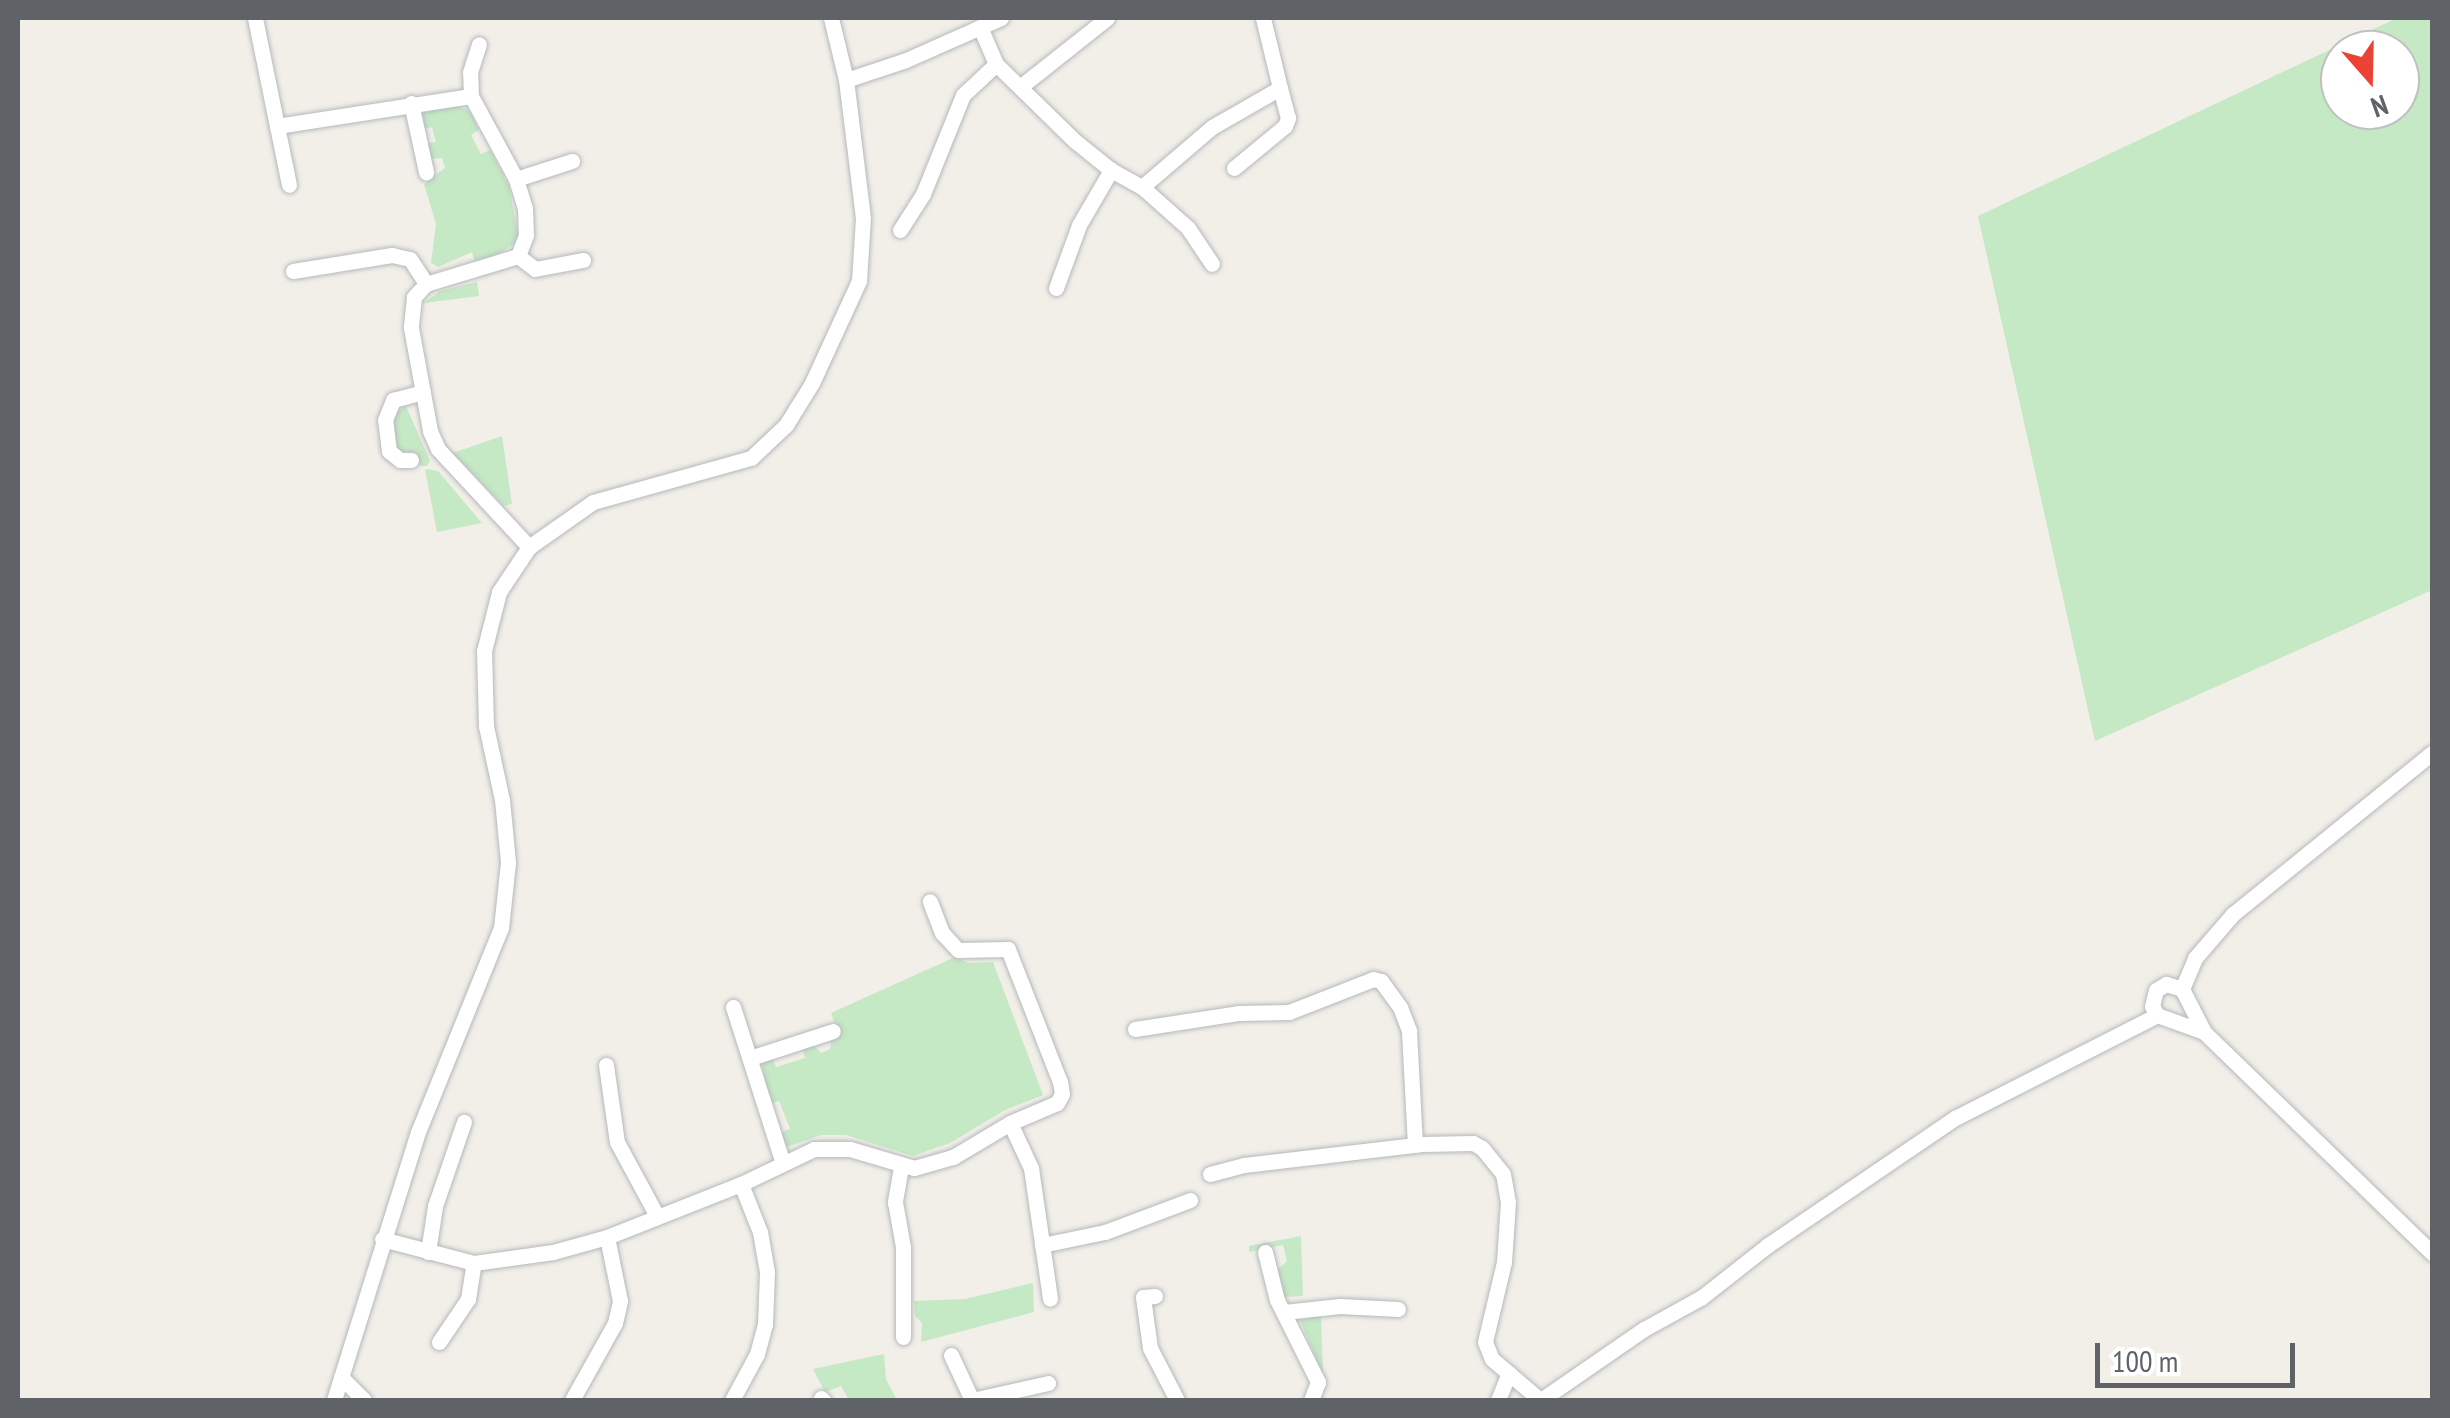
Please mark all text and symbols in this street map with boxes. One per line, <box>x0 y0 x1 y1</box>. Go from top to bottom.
north arrow <box>2320 30 2420 130</box>
text: N <box>2366 87 2393 127</box>
scale bar <box>2100 1323 2300 1385</box>
text: 100 m <box>2112 1341 2178 1380</box>

